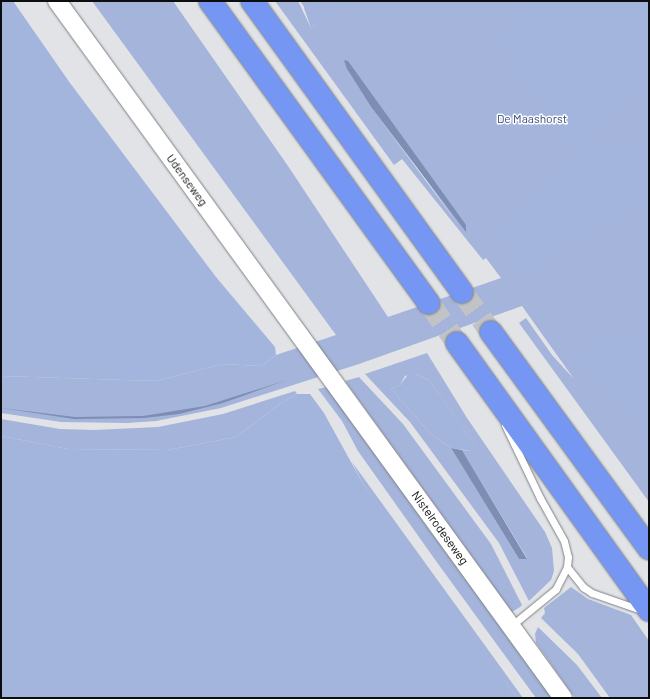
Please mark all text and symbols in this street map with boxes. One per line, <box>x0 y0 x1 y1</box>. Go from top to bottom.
park label: De Maashorst <box>497 112 567 126</box>
street label: Udenseweg <box>163 151 211 209</box>
street label: Nistelrodeseweg <box>409 488 471 568</box>

